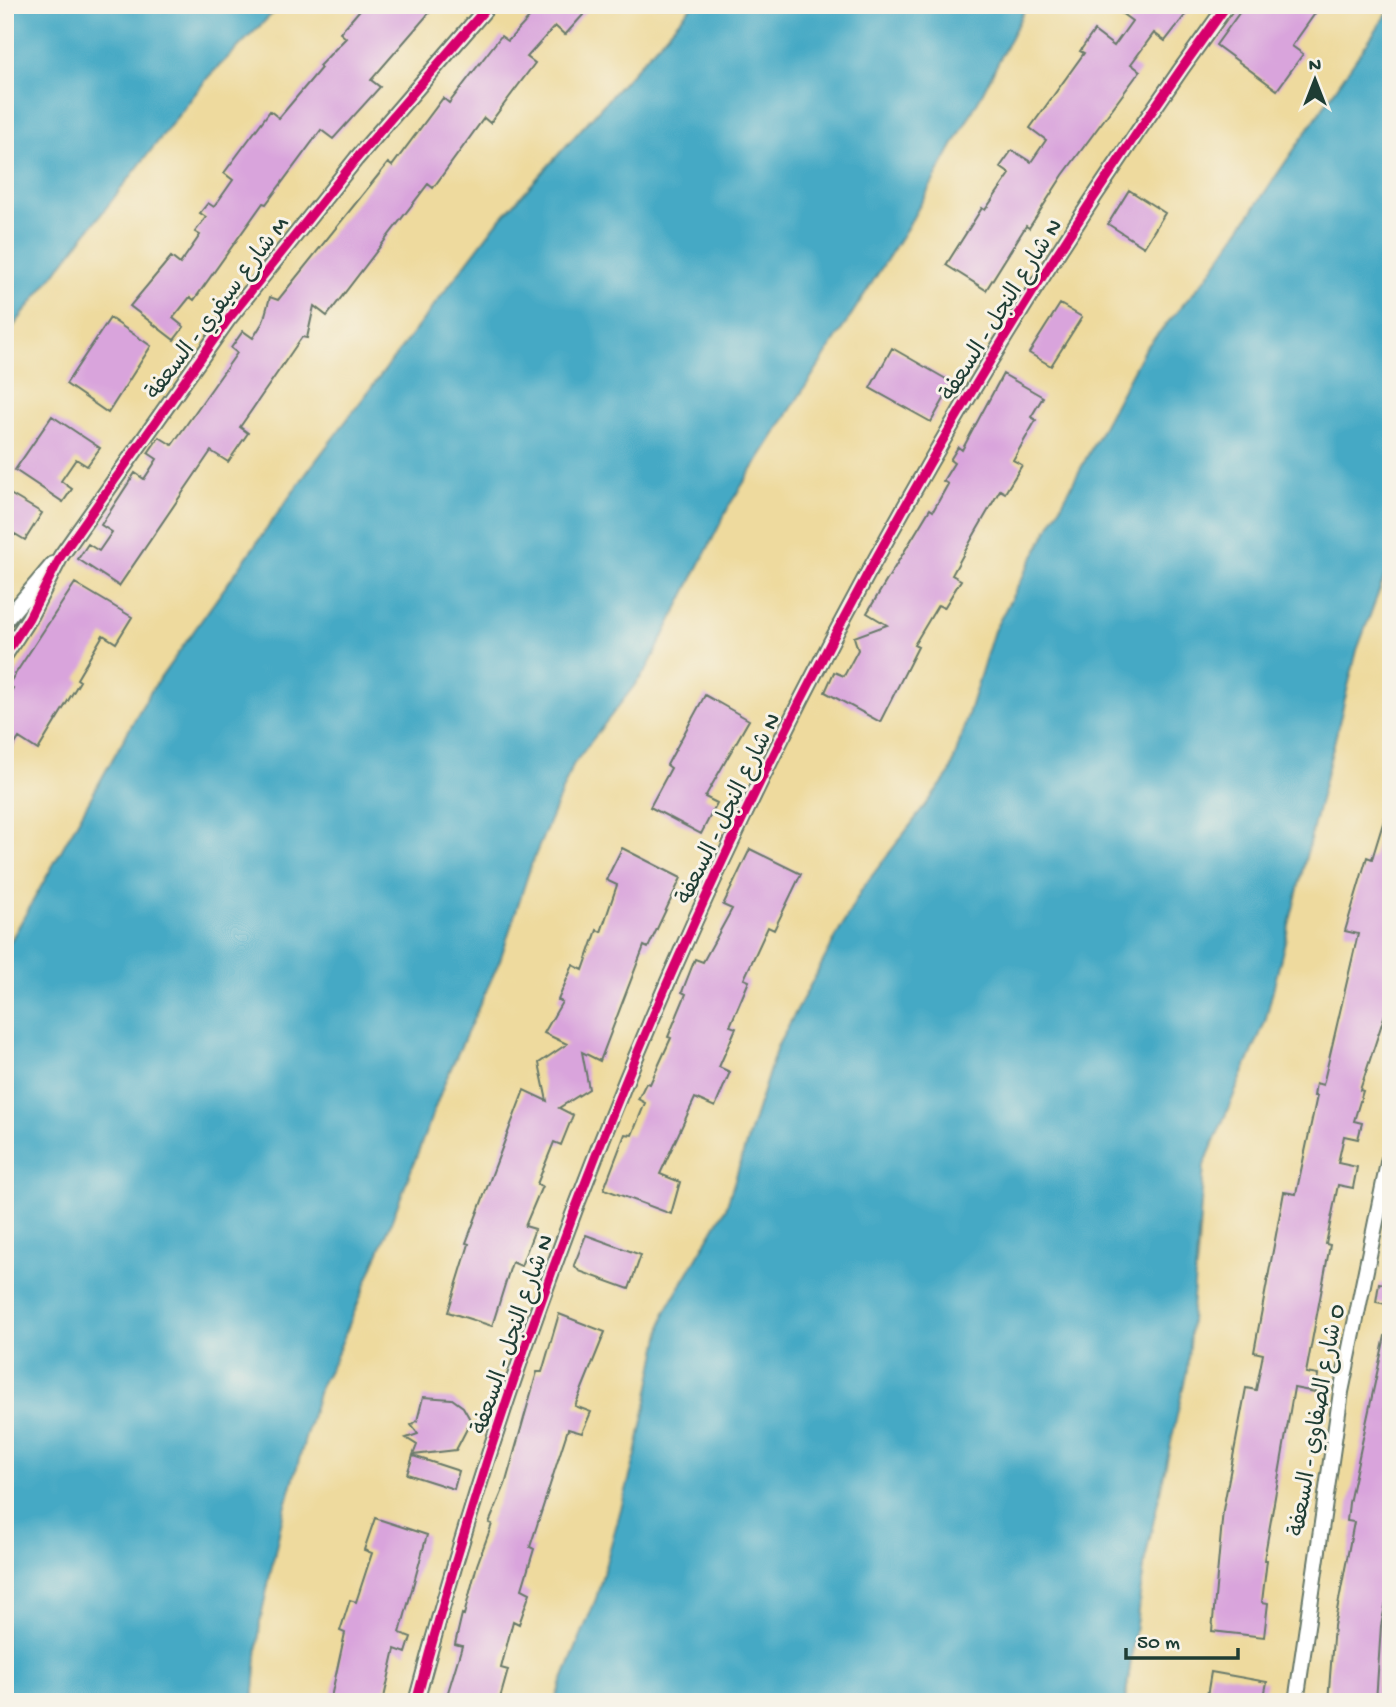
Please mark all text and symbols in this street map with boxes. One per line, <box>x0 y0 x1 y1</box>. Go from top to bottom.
north arrow <box>1280 46 1350 116</box>
text: N <box>1309 55 1321 78</box>
street label: شارع سيفري - السعفة M <box>141 212 297 406</box>
street label: شارع النجل - السعفة N <box>936 215 1070 407</box>
street label: شارع النجل - السعفة N <box>672 710 788 910</box>
street label: شارع النجل - السعفة N <box>467 1232 561 1439</box>
street label: شارع الصفاوي - السعفة O <box>1285 1302 1352 1539</box>
scale bar <box>1126 1616 1238 1660</box>
text: 50 m <box>1137 1632 1180 1657</box>

